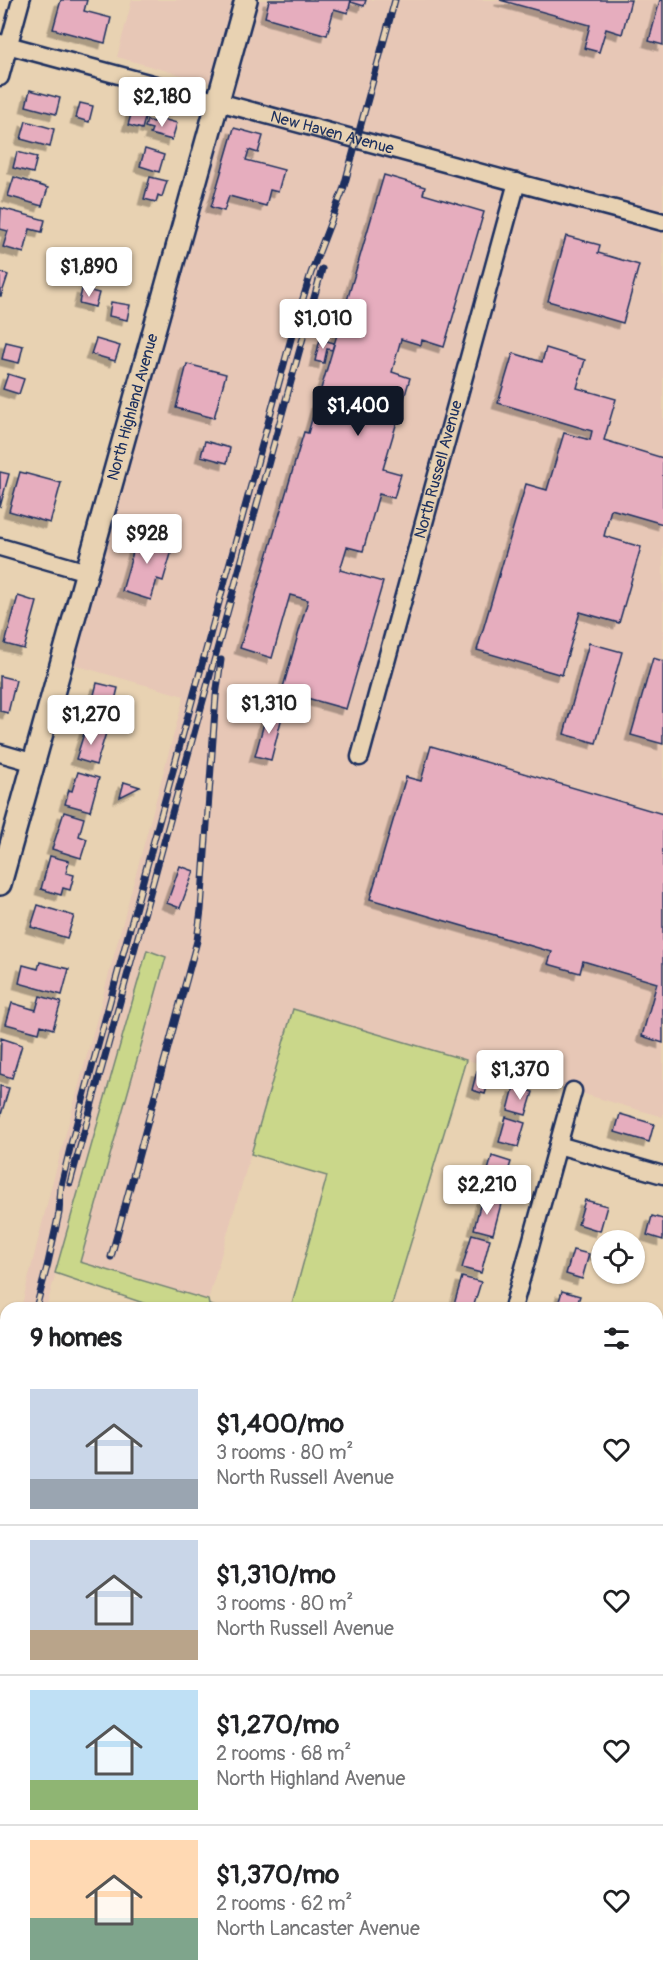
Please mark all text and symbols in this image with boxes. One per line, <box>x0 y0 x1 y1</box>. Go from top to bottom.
pin: $2,180 <box>113 77 211 128</box>
text: $2,180 <box>133 84 191 109</box>
street label: New Haven Avenue <box>268 106 396 159</box>
pin: $1,890 <box>40 247 138 298</box>
text: $1,890 <box>60 254 118 279</box>
pin: $1,010 <box>274 299 372 350</box>
text: $1,010 <box>294 306 352 331</box>
street label: North Highland Avenue <box>103 331 163 483</box>
pin: $1,400 <box>309 386 407 437</box>
text: $1,400 <box>327 393 389 418</box>
street label: North Russell Avenue <box>410 398 467 541</box>
pin: $928 <box>111 514 183 565</box>
text: $928 <box>126 521 168 546</box>
pin: $1,310 <box>220 684 318 735</box>
text: $1,310 <box>241 691 297 716</box>
pin: $1,270 <box>42 695 140 746</box>
text: $1,270 <box>61 702 121 727</box>
pin: $1,370 <box>471 1050 569 1101</box>
text: $1,370 <box>490 1057 550 1082</box>
pin: $2,210 <box>438 1165 536 1216</box>
text: $2,210 <box>457 1172 517 1197</box>
map controls <box>591 1230 645 1284</box>
button: locate <box>591 1230 645 1284</box>
text: 9 homes <box>30 1322 122 1354</box>
icon: filters <box>600 1322 633 1355</box>
text: $1,400/mo <box>216 1408 344 1440</box>
icon: home <box>78 1413 150 1485</box>
icon: heart <box>600 1433 633 1466</box>
text: 3 rooms · 80 m² <box>216 1440 353 1465</box>
text: North Russell Avenue <box>216 1465 394 1490</box>
text: $1,310/mo <box>216 1559 336 1591</box>
icon: home <box>78 1564 150 1636</box>
icon: heart <box>600 1584 633 1617</box>
text: 3 rooms · 80 m² <box>216 1591 353 1616</box>
text: North Russell Avenue <box>216 1616 394 1641</box>
text: $1,270/mo <box>216 1709 339 1741</box>
icon: home <box>78 1714 150 1786</box>
icon: heart <box>600 1734 633 1767</box>
text: 2 rooms · 68 m² <box>216 1741 351 1766</box>
text: North Highland Avenue <box>216 1766 405 1791</box>
text: $1,370/mo <box>216 1859 339 1891</box>
icon: home <box>78 1864 150 1936</box>
icon: heart <box>600 1884 633 1917</box>
text: 2 rooms · 62 m² <box>216 1891 352 1916</box>
text: North Lancaster Avenue <box>216 1916 420 1941</box>

